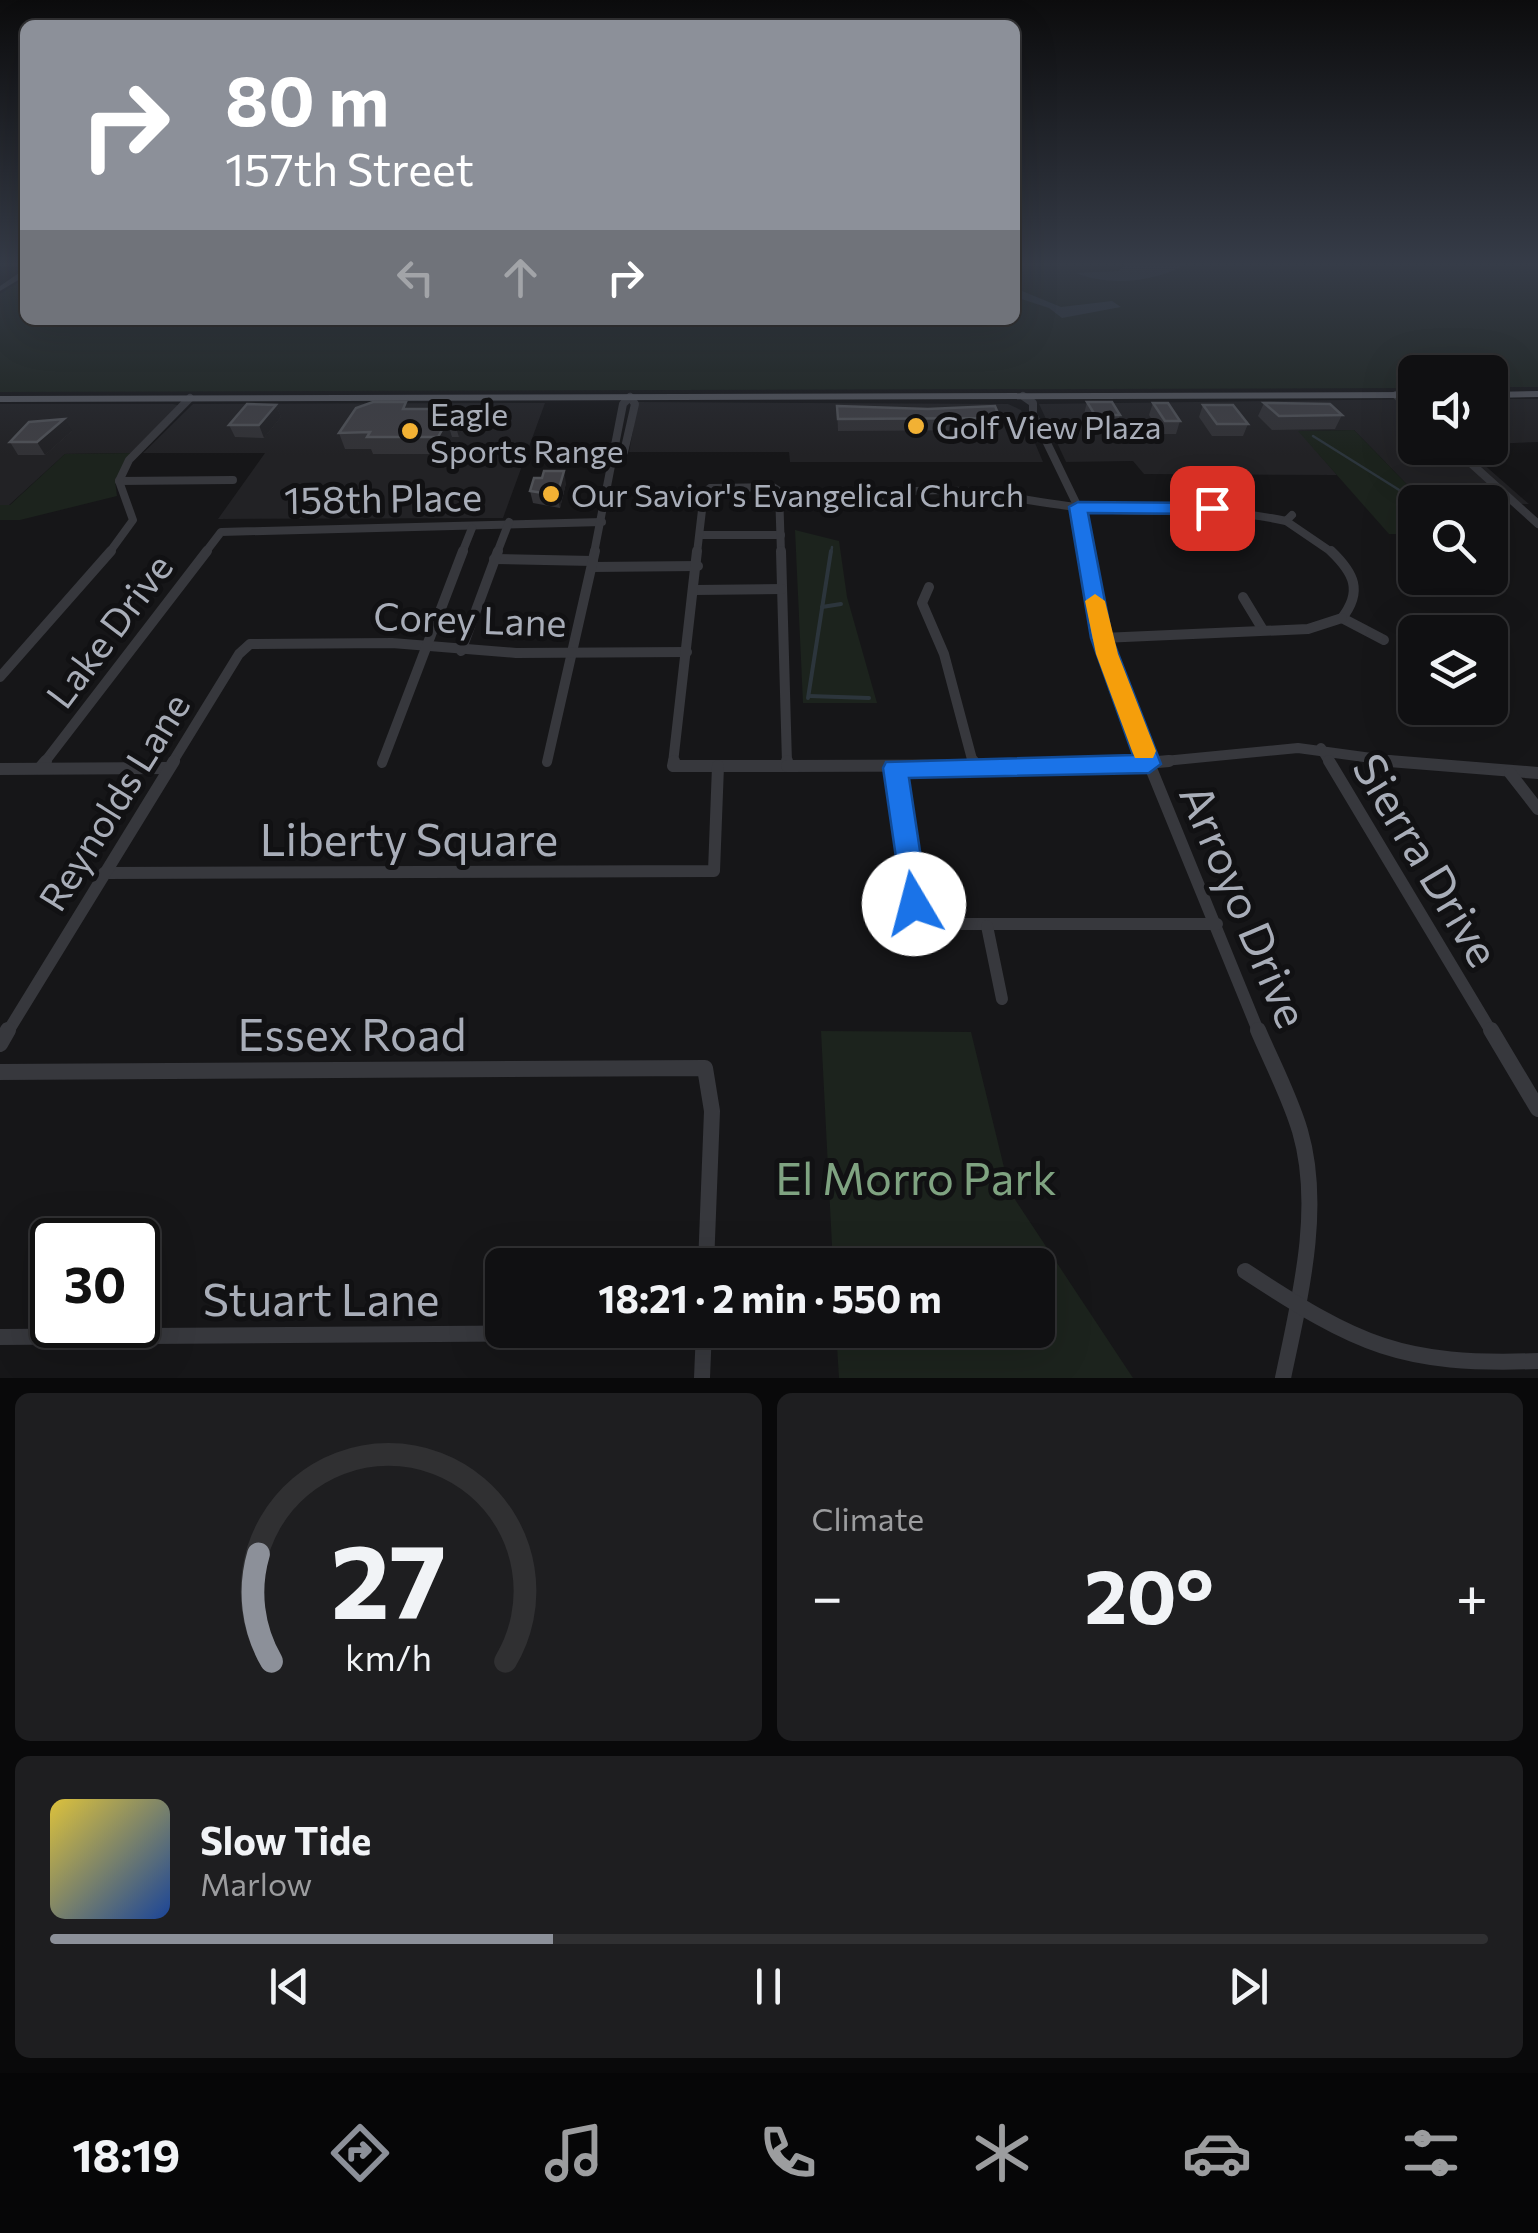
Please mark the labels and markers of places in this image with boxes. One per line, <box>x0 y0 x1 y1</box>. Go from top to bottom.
place label: Eagle Sports Range <box>430 393 624 470</box>
place label: Golf View Plaza <box>936 406 1161 446</box>
marker: Golf View Plaza <box>905 415 927 437</box>
marker: Eagle Sports Range <box>399 420 421 442</box>
pin <box>1170 466 1255 551</box>
place label: Our Savior's Evangelical Church <box>571 474 1024 514</box>
marker: Our Savior's Evangelical Church <box>540 483 562 505</box>

